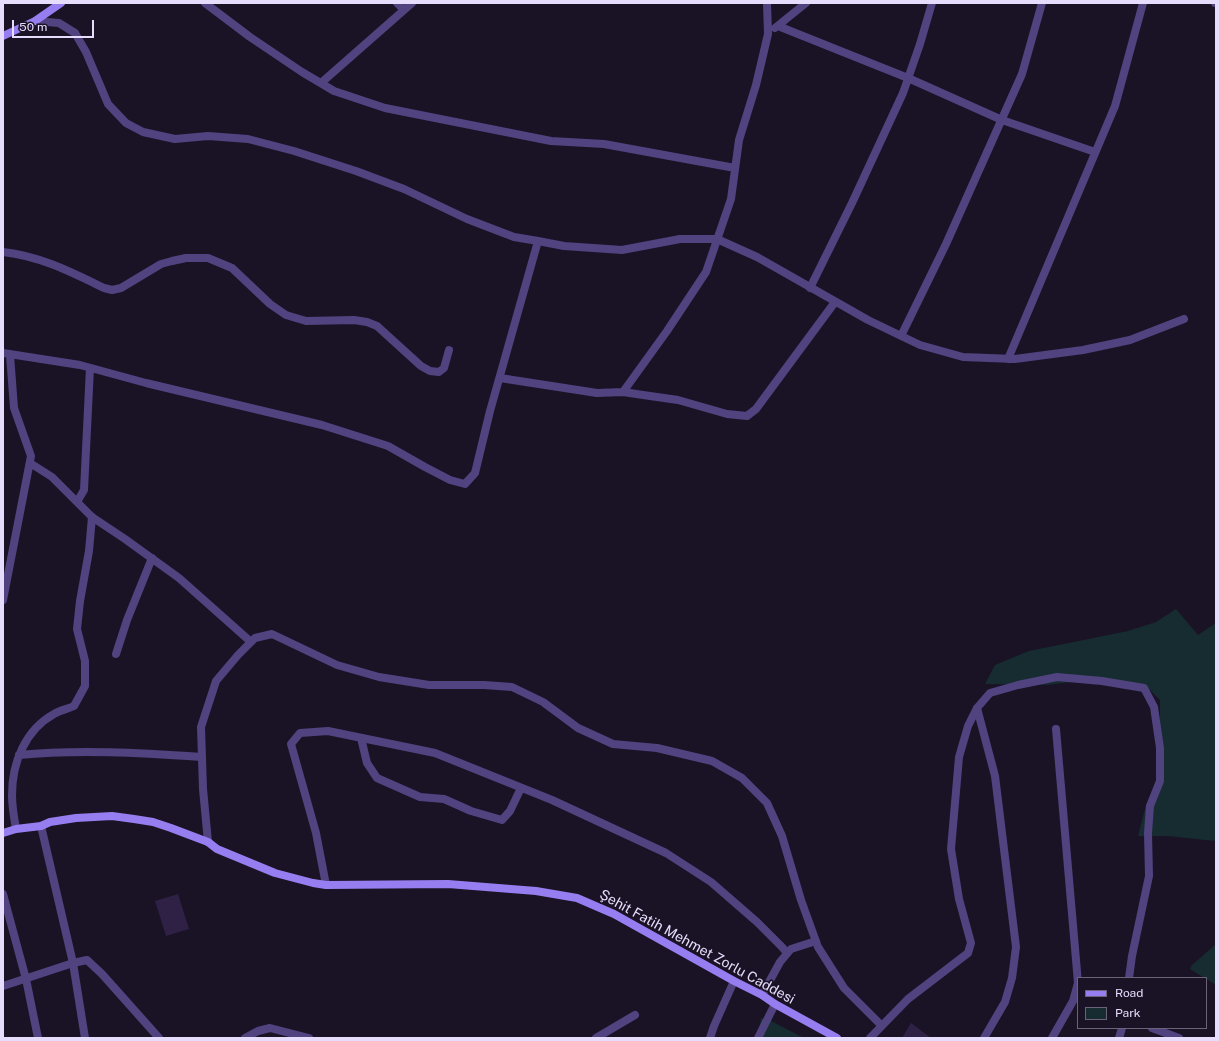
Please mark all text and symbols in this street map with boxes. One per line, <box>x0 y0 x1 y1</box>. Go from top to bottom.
scale bar <box>14 12 96 38</box>
text: 50 m <box>19 20 47 34</box>
street label: Şehit Fatih Mehmet Zorlu Caddesi <box>596 886 798 1008</box>
legend <box>1077 977 1207 1029</box>
text: Road <box>1115 986 1143 1000</box>
text: Park <box>1115 1006 1141 1020</box>

